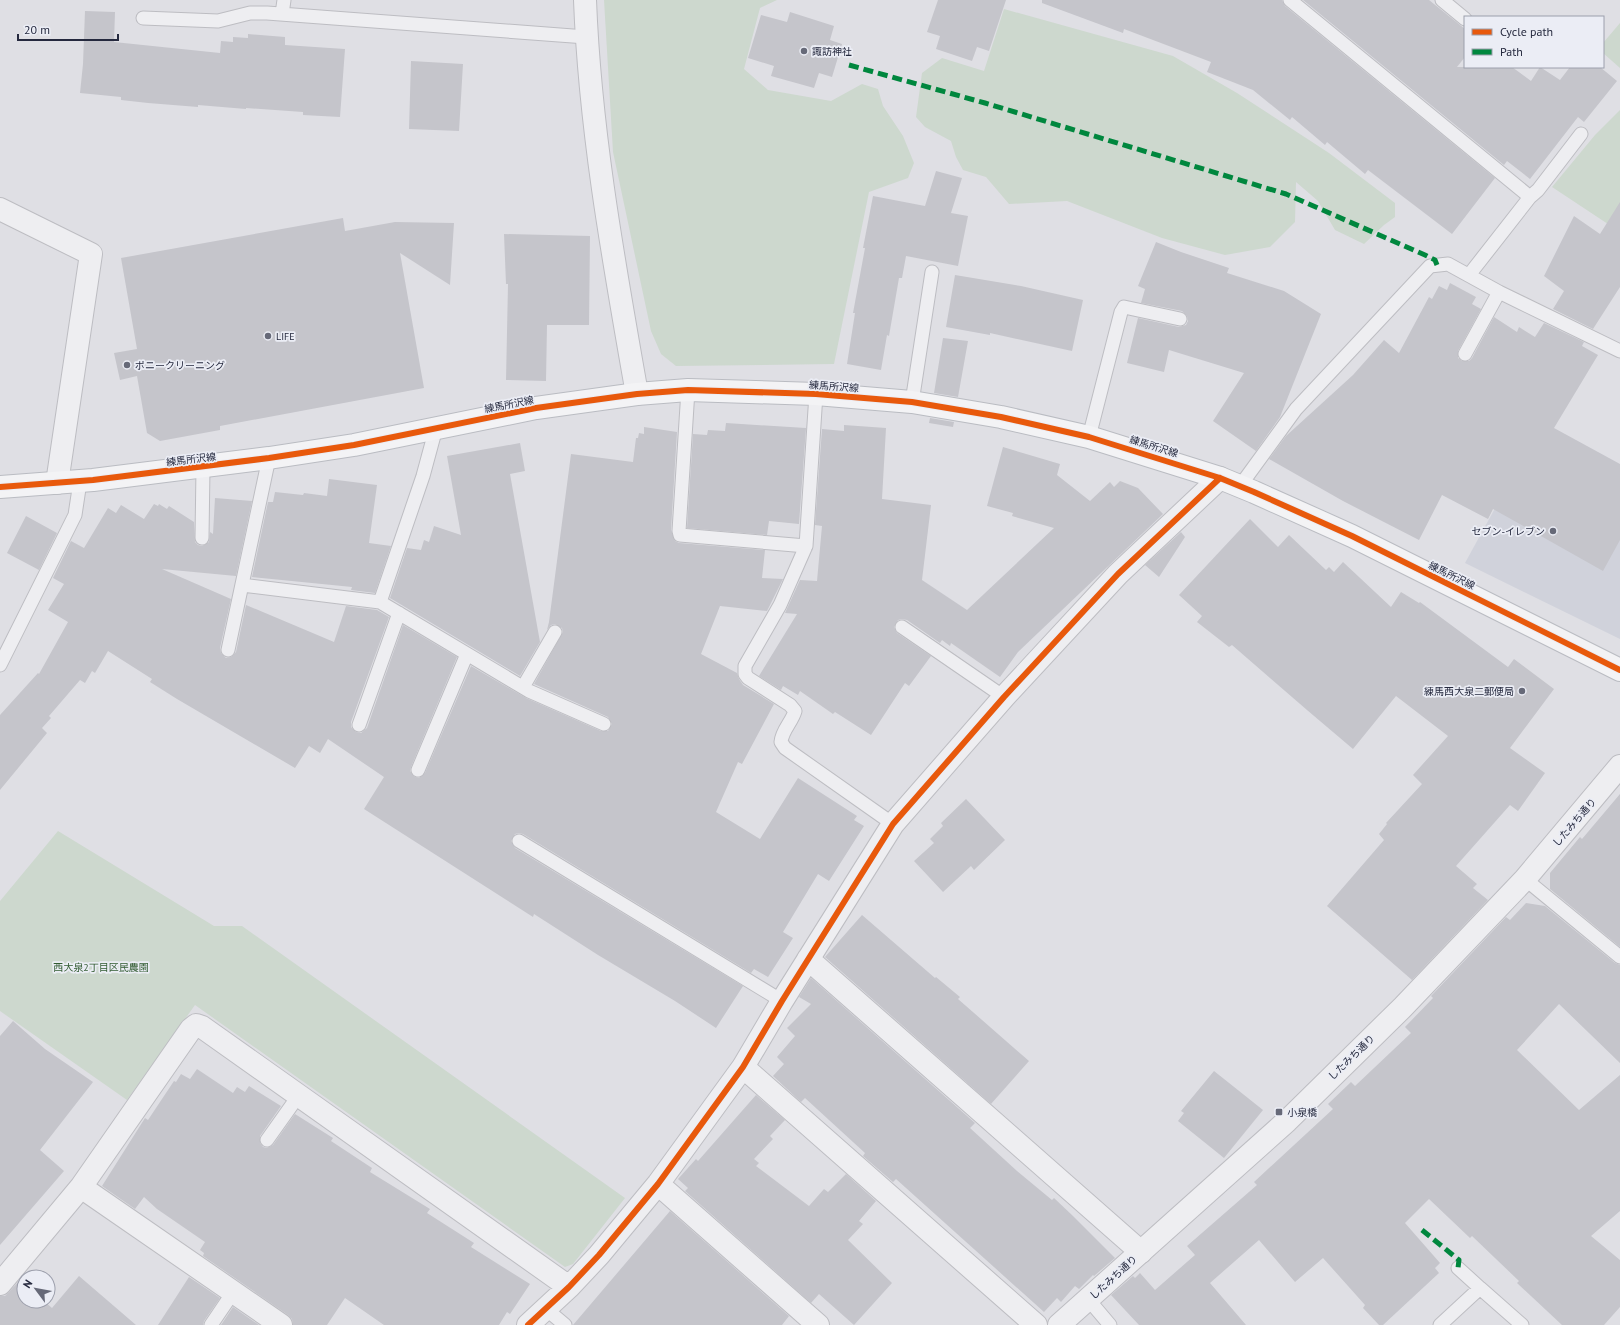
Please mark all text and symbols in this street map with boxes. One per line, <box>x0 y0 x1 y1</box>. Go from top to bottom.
scale bar <box>18 16 118 42</box>
legend <box>1464 16 1604 68</box>
text: 20 m <box>24 22 50 37</box>
text: Cycle path <box>1500 24 1553 39</box>
text: Path <box>1500 44 1523 59</box>
place label: 諏訪神社 <box>812 45 852 58</box>
marker: 諏訪神社 <box>799 46 809 56</box>
place label: LIFE <box>276 330 295 343</box>
marker: LIFE <box>263 331 273 341</box>
place label: ポニークリーニング <box>135 359 225 372</box>
marker: ポニークリーニング <box>122 360 132 370</box>
street label: 練馬所沢線 <box>809 378 859 395</box>
street label: 練馬所沢線 <box>483 393 535 416</box>
street label: 練馬所沢線 <box>1128 433 1180 460</box>
street label: 練馬所沢線 <box>165 450 217 469</box>
place label: セブン-イレブン <box>1471 525 1545 538</box>
marker: セブン-イレブン <box>1548 526 1558 536</box>
street label: 練馬所沢線 <box>1426 559 1477 592</box>
place label: 練馬西大泉二郵便局 <box>1424 685 1514 698</box>
marker: 練馬西大泉二郵便局 <box>1517 686 1527 696</box>
street label: したみち通り <box>1550 795 1599 849</box>
park label: 西大泉2丁目区民農園 <box>53 961 149 974</box>
street label: したみち通り <box>1325 1032 1377 1083</box>
place label: 小泉橋 <box>1287 1106 1317 1119</box>
marker: 小泉橋 <box>1274 1107 1284 1117</box>
street label: したみち通り <box>1087 1252 1140 1302</box>
north arrow <box>16 1269 56 1309</box>
text: N <box>20 1277 35 1290</box>

